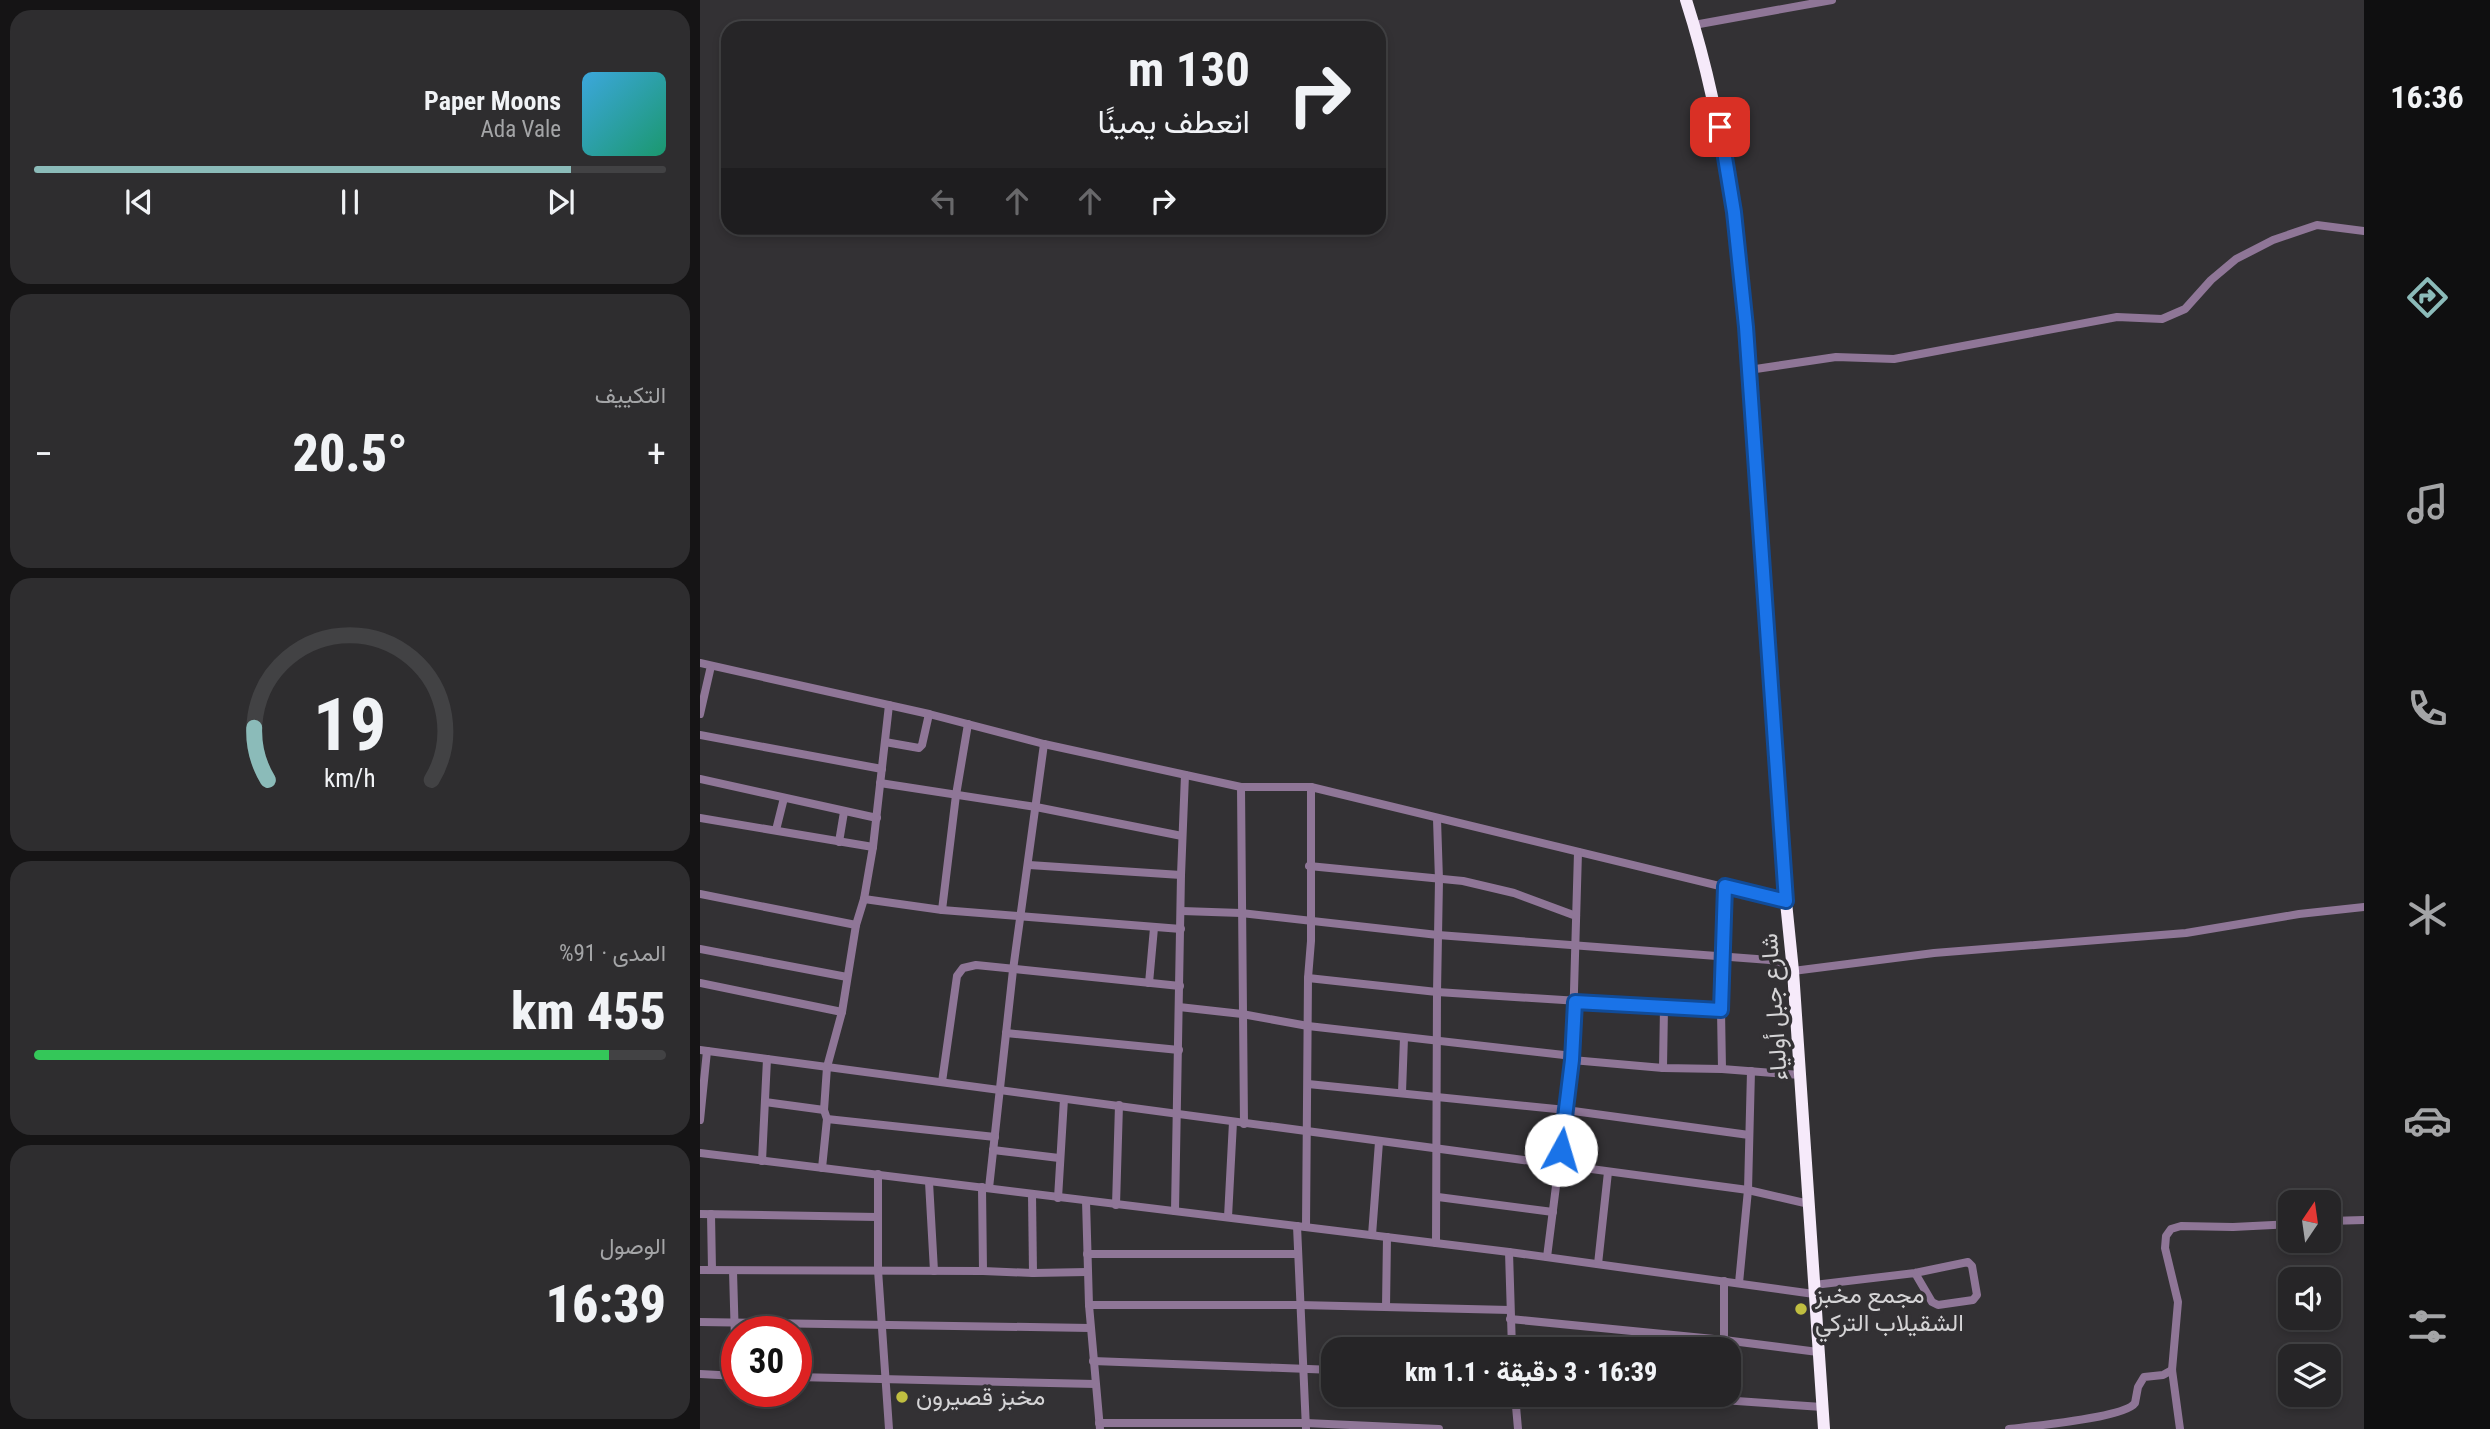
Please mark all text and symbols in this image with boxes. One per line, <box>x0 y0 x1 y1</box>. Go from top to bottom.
text: 130 m <box>1128 41 1250 98</box>
icon: right <box>1274 49 1365 140</box>
text: 16:36 <box>2390 78 2464 116</box>
text: Paper Moons <box>424 86 561 116</box>
pin <box>1690 97 1750 157</box>
text: انعطف يمينًا <box>1097 103 1250 141</box>
icon: arrive <box>1701 108 1739 146</box>
text: Ada Vale <box>481 116 561 143</box>
icon: left <box>925 182 963 220</box>
icon: ahead <box>998 182 1036 220</box>
icon: ahead <box>1071 182 1109 220</box>
icon: right <box>1144 182 1182 220</box>
icon: previous <box>120 183 158 221</box>
icon: pause <box>331 183 369 221</box>
icon: next <box>542 183 580 221</box>
icon: directions <box>2403 273 2452 322</box>
text: التكييف <box>595 382 666 409</box>
text: 20.5° <box>292 423 408 484</box>
text: − <box>34 432 53 476</box>
text: + <box>647 432 666 476</box>
icon: music <box>2403 479 2452 528</box>
text: 19 <box>313 683 387 769</box>
icon: phone <box>2403 684 2452 733</box>
text: km/h <box>324 764 376 793</box>
icon: climate <box>2403 890 2452 939</box>
street label: شارع جبل أولياء <box>1755 932 1795 1082</box>
text: المدى · 91% <box>559 940 666 967</box>
text: 455 km <box>511 981 666 1042</box>
icon: car <box>2403 1096 2452 1145</box>
position arrow <box>1524 1113 1598 1187</box>
north arrow <box>2278 1190 2342 1253</box>
map controls <box>2278 1190 2341 1407</box>
text: الوصول <box>600 1233 666 1260</box>
button: sound <box>2278 1267 2341 1330</box>
text: 16:39 <box>546 1274 666 1335</box>
place label: مجمع مخبز الشقيلاب التركي <box>1814 1281 1964 1342</box>
marker: مجمع مخبز الشقيلاب التركي <box>1793 1301 1809 1317</box>
icon: filters <box>2403 1302 2452 1351</box>
speed limit sign: 30 <box>721 1316 812 1407</box>
button: layers <box>2278 1344 2341 1407</box>
text: 16:39 · 3 دقيقة · 1.1 km <box>1405 1357 1657 1387</box>
place label: مخبز قصيرون <box>916 1383 1045 1412</box>
marker: مخبز قصيرون <box>894 1389 910 1405</box>

